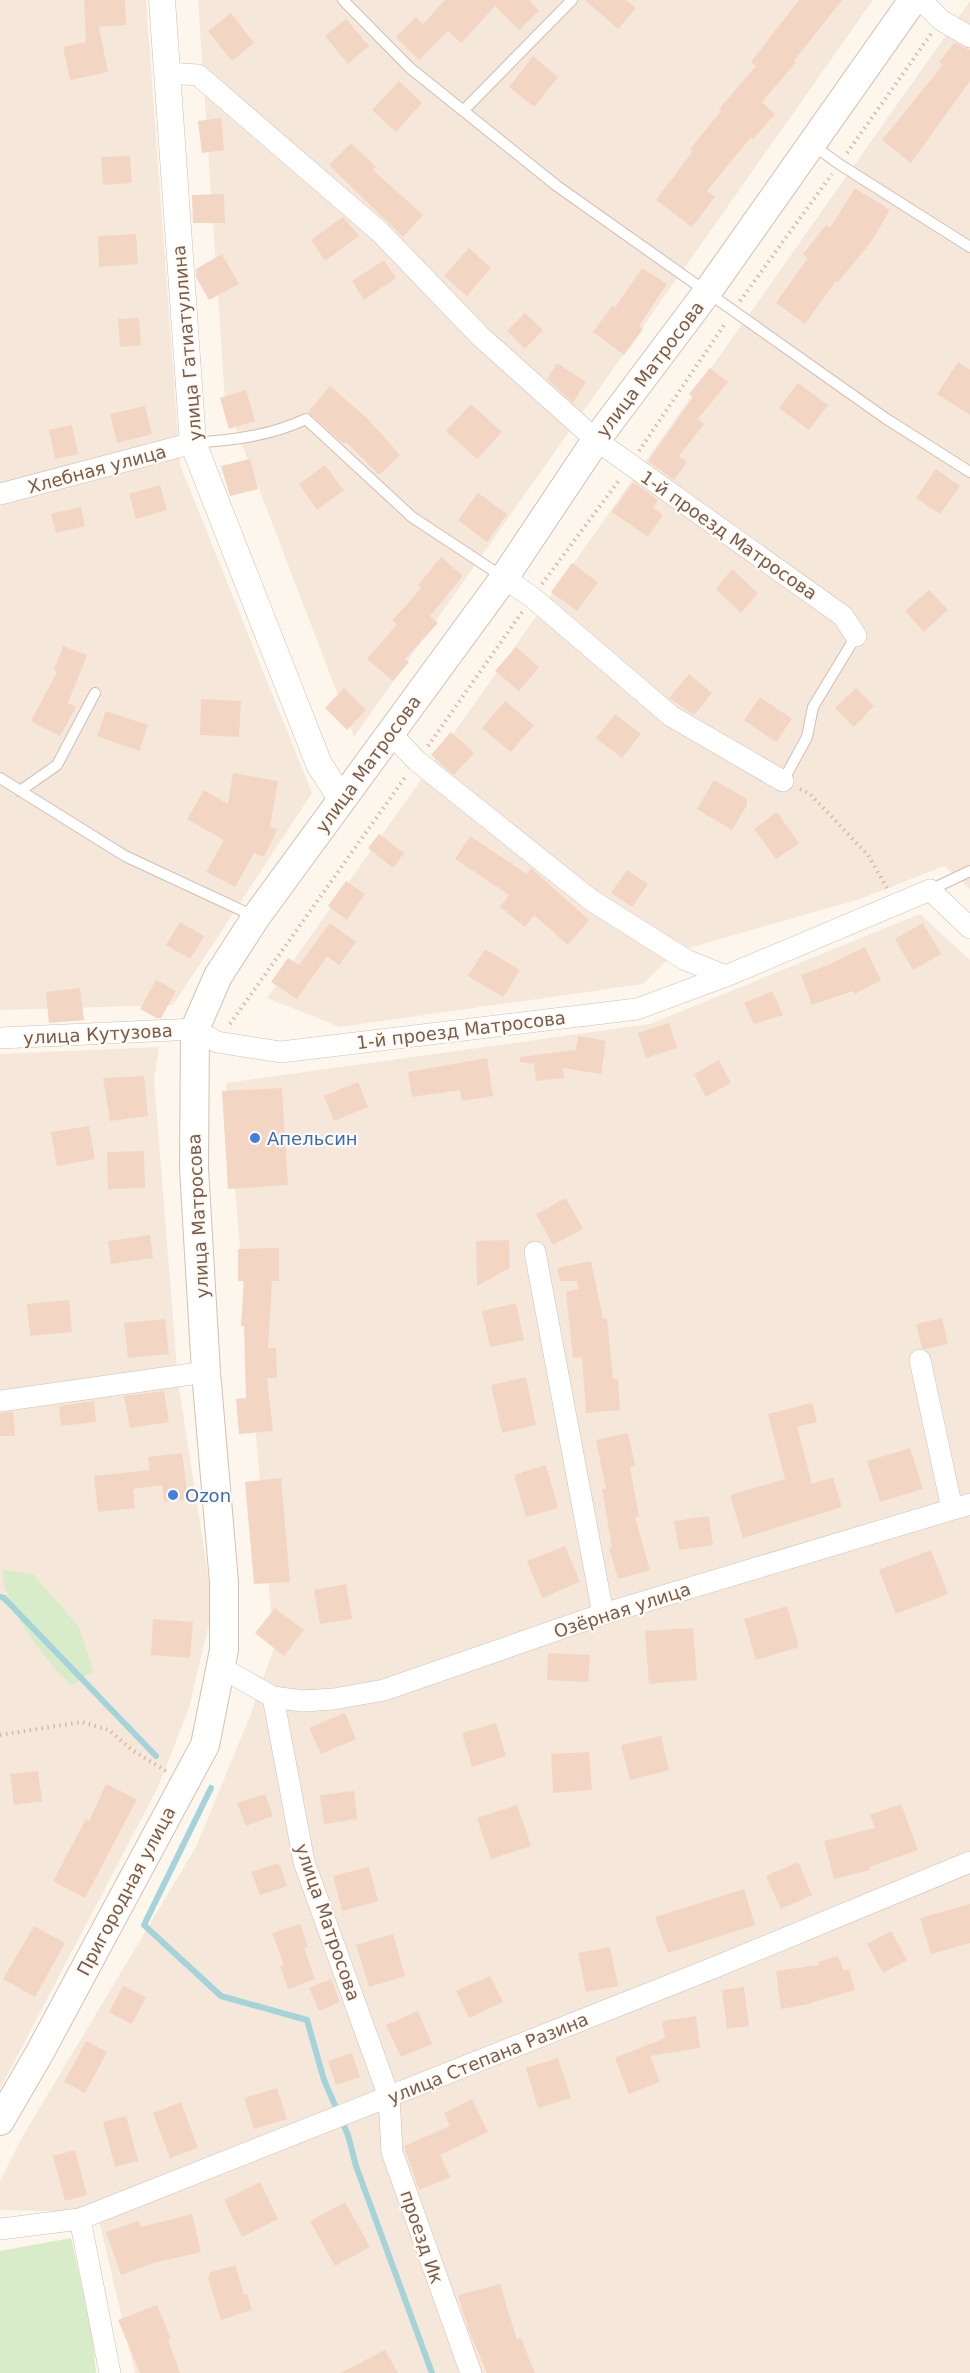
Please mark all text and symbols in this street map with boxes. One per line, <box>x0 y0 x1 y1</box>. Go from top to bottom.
street label: улица Гатиатуллина <box>168 244 206 442</box>
street label: улица Матросова <box>592 297 708 441</box>
street label: Хлебная улица <box>25 440 169 498</box>
street label: 1-й проезд Матросова <box>637 466 821 604</box>
street label: улица Матросова <box>311 691 425 837</box>
street label: 1-й проезд Матросова <box>355 1007 567 1053</box>
street label: улица Кутузова <box>23 1020 173 1048</box>
place label: Апельсин <box>267 1128 358 1149</box>
marker: Апельсин <box>248 1131 262 1145</box>
street label: улица Матросова <box>183 1133 213 1299</box>
place label: Ozon <box>185 1485 231 1506</box>
marker: Ozon <box>166 1488 180 1502</box>
street label: Озёрная улица <box>551 1578 693 1642</box>
street label: Пригородная улица <box>72 1803 180 1979</box>
street label: улица Матросова <box>291 1841 365 2003</box>
street label: улица Степана Разина <box>385 2008 591 2108</box>
street label: проезд Ик <box>396 2188 448 2287</box>

